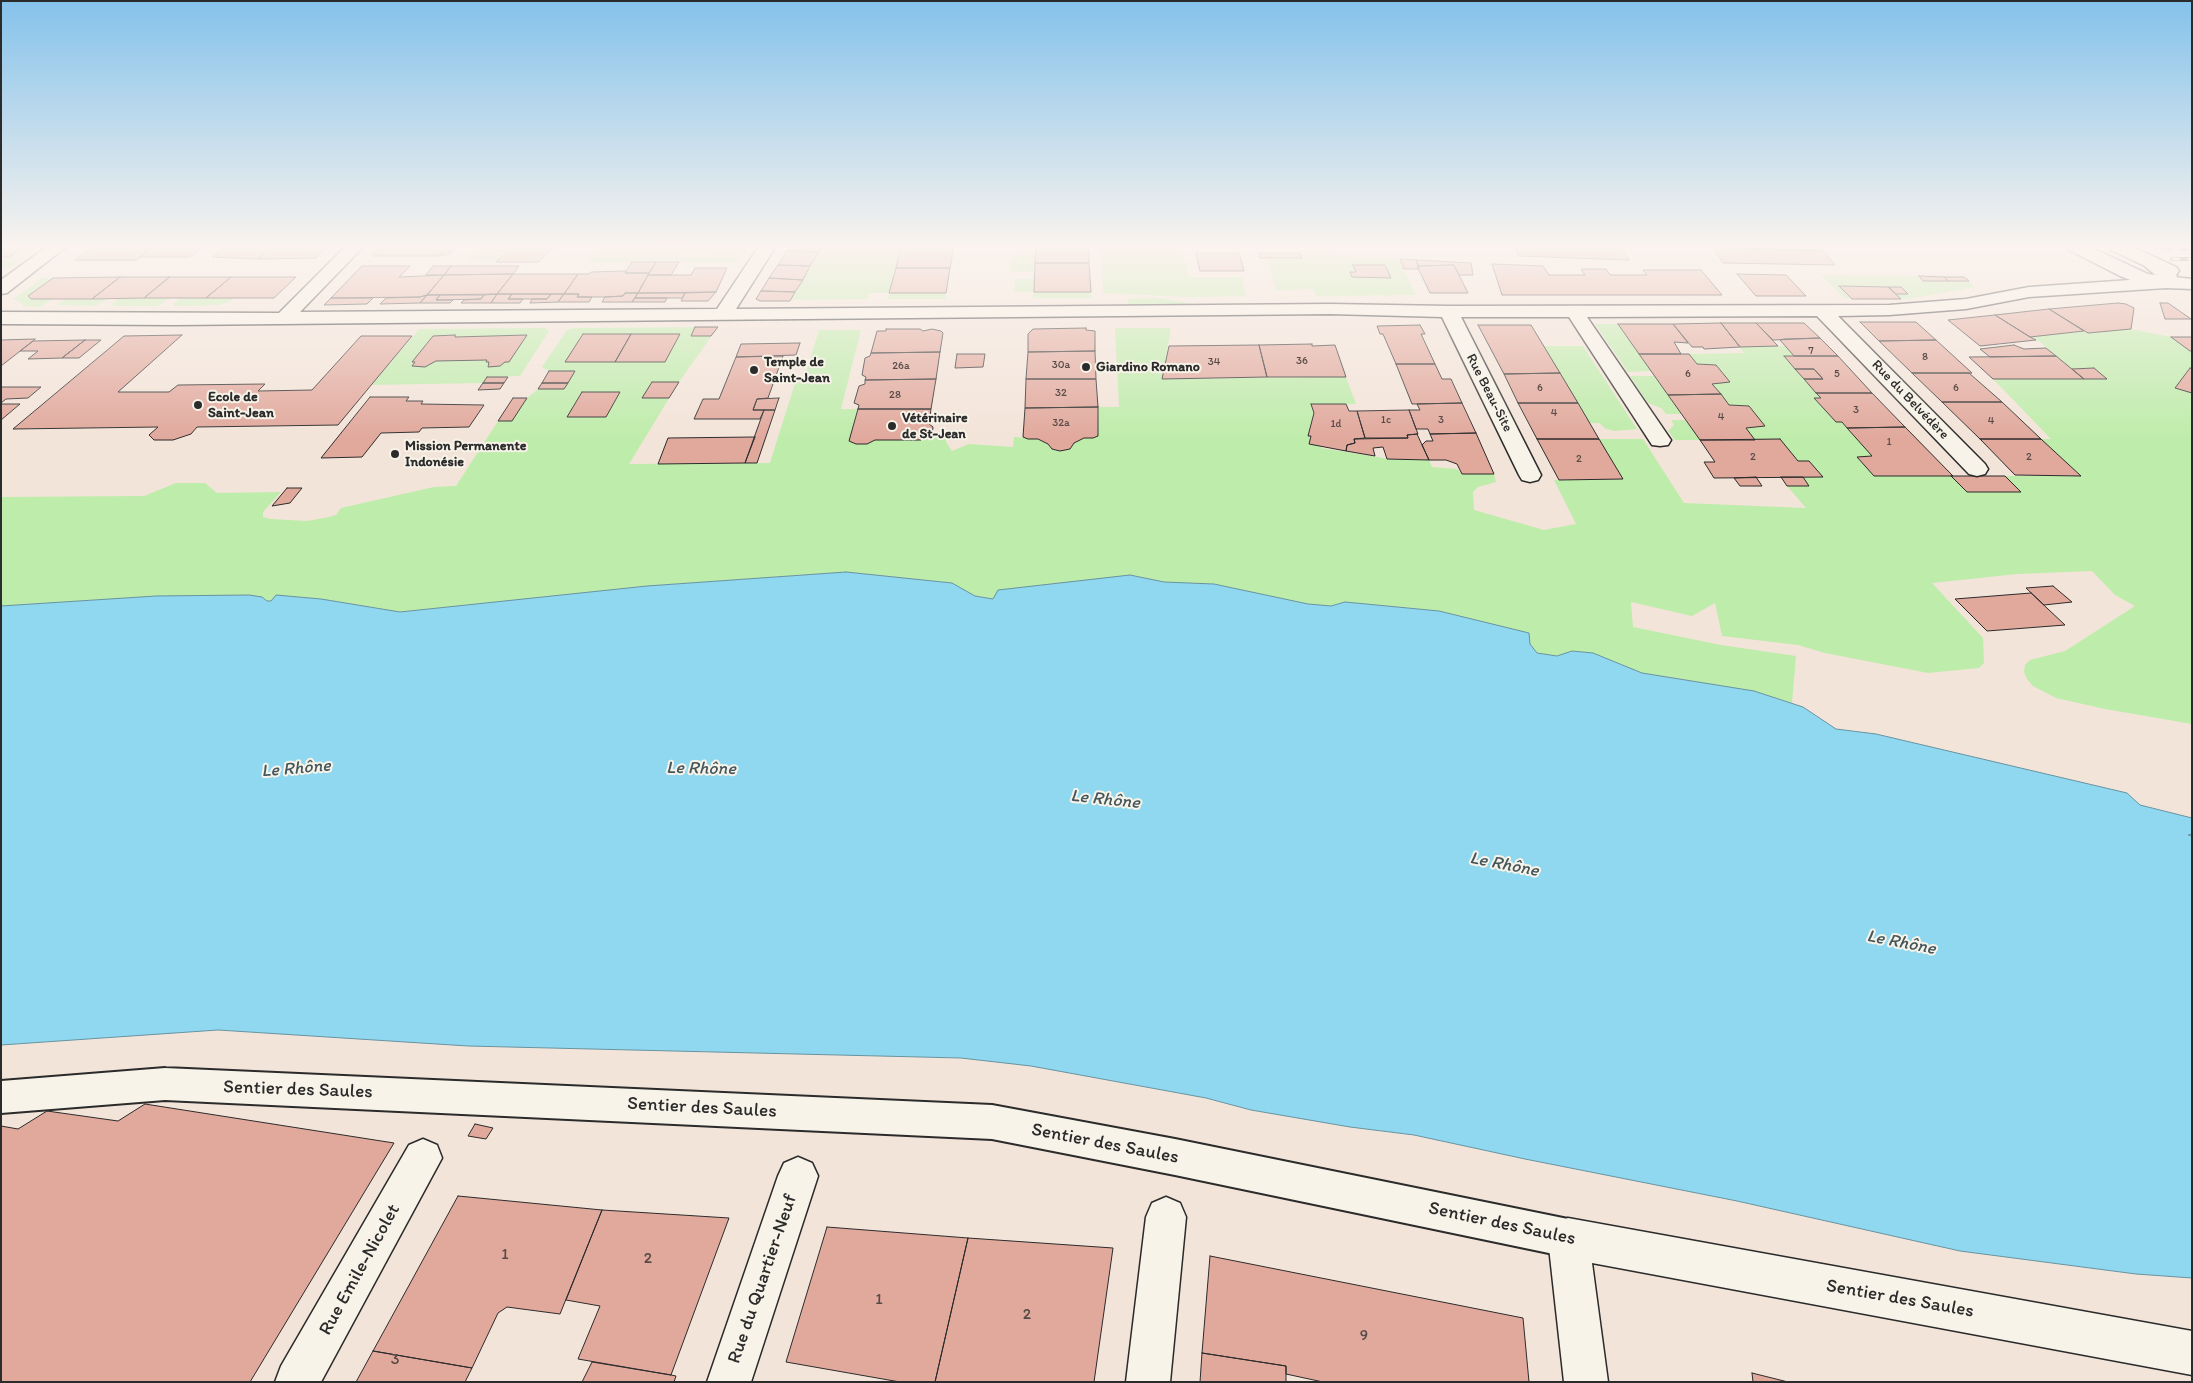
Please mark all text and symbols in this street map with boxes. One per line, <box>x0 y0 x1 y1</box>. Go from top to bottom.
house number: 7 <box>1808 344 1814 358</box>
house number: 8 <box>1922 350 1928 364</box>
street label: Rue Beau-Site <box>1462 351 1516 435</box>
place label: Temple de Saint-Jean <box>764 354 830 387</box>
house number: 36 <box>1296 354 1308 368</box>
house number: 34 <box>1208 355 1220 369</box>
street label: Rue du Belvédère <box>1868 357 1952 443</box>
house number: 30a <box>1052 358 1070 372</box>
house number: 26a <box>892 359 910 373</box>
place label: Giardino Romano <box>1096 359 1200 375</box>
marker: Giardino Romano <box>1080 361 1092 373</box>
marker: Temple de Saint-Jean <box>748 364 760 376</box>
house number: 6 <box>1685 367 1691 381</box>
house number: 5 <box>1834 367 1840 381</box>
house number: 6 <box>1537 381 1543 395</box>
house number: 6 <box>1953 381 1959 395</box>
house number: 32 <box>1055 386 1067 400</box>
house number: 28 <box>889 388 901 402</box>
place label: Ecole de Saint-Jean <box>208 389 274 422</box>
marker: Ecole de Saint-Jean <box>192 399 204 411</box>
house number: 3 <box>1853 403 1859 417</box>
house number: 4 <box>1551 406 1557 420</box>
place label: Vétérinaire de St-Jean <box>902 410 968 442</box>
house number: 4 <box>1718 410 1724 424</box>
house number: 1c <box>1381 413 1391 427</box>
house number: 3 <box>1438 413 1444 427</box>
house number: 4 <box>1988 414 1994 428</box>
house number: 32a <box>1052 416 1070 430</box>
house number: 1d <box>1330 417 1342 431</box>
marker: Vétérinaire de St-Jean <box>886 420 898 432</box>
house number: 1 <box>1886 435 1892 449</box>
place label: Mission Permanente Indonésie <box>405 438 526 471</box>
marker: Mission Permanente Indonésie <box>389 448 401 460</box>
house number: 2 <box>1750 450 1756 464</box>
house number: 2 <box>2026 450 2032 464</box>
house number: 2 <box>1576 452 1582 466</box>
water label: Le Rhône <box>260 755 332 783</box>
water label: Le Rhône <box>666 758 736 780</box>
water label: Le Rhône <box>1069 786 1141 814</box>
water label: Le Rhône <box>1468 848 1540 882</box>
water label: Le Rhône <box>1865 926 1937 960</box>
street label: Sentier des Saules <box>223 1076 373 1104</box>
street label: Sentier des Saules <box>627 1093 777 1123</box>
street label: Sentier des Saules <box>1029 1119 1181 1169</box>
street label: Rue du Quartier-Neuf <box>723 1191 803 1367</box>
street label: Sentier des Saules <box>1426 1197 1578 1251</box>
street label: Rue Emile-Nicolet <box>315 1200 405 1340</box>
house number: 1 <box>501 1245 509 1265</box>
house number: 2 <box>644 1249 652 1269</box>
street label: Sentier des Saules <box>1824 1275 1976 1323</box>
house number: 1 <box>875 1290 883 1310</box>
house number: 2 <box>1023 1305 1031 1325</box>
house number: 9 <box>1360 1326 1368 1346</box>
house number: 3 <box>391 1350 399 1370</box>

